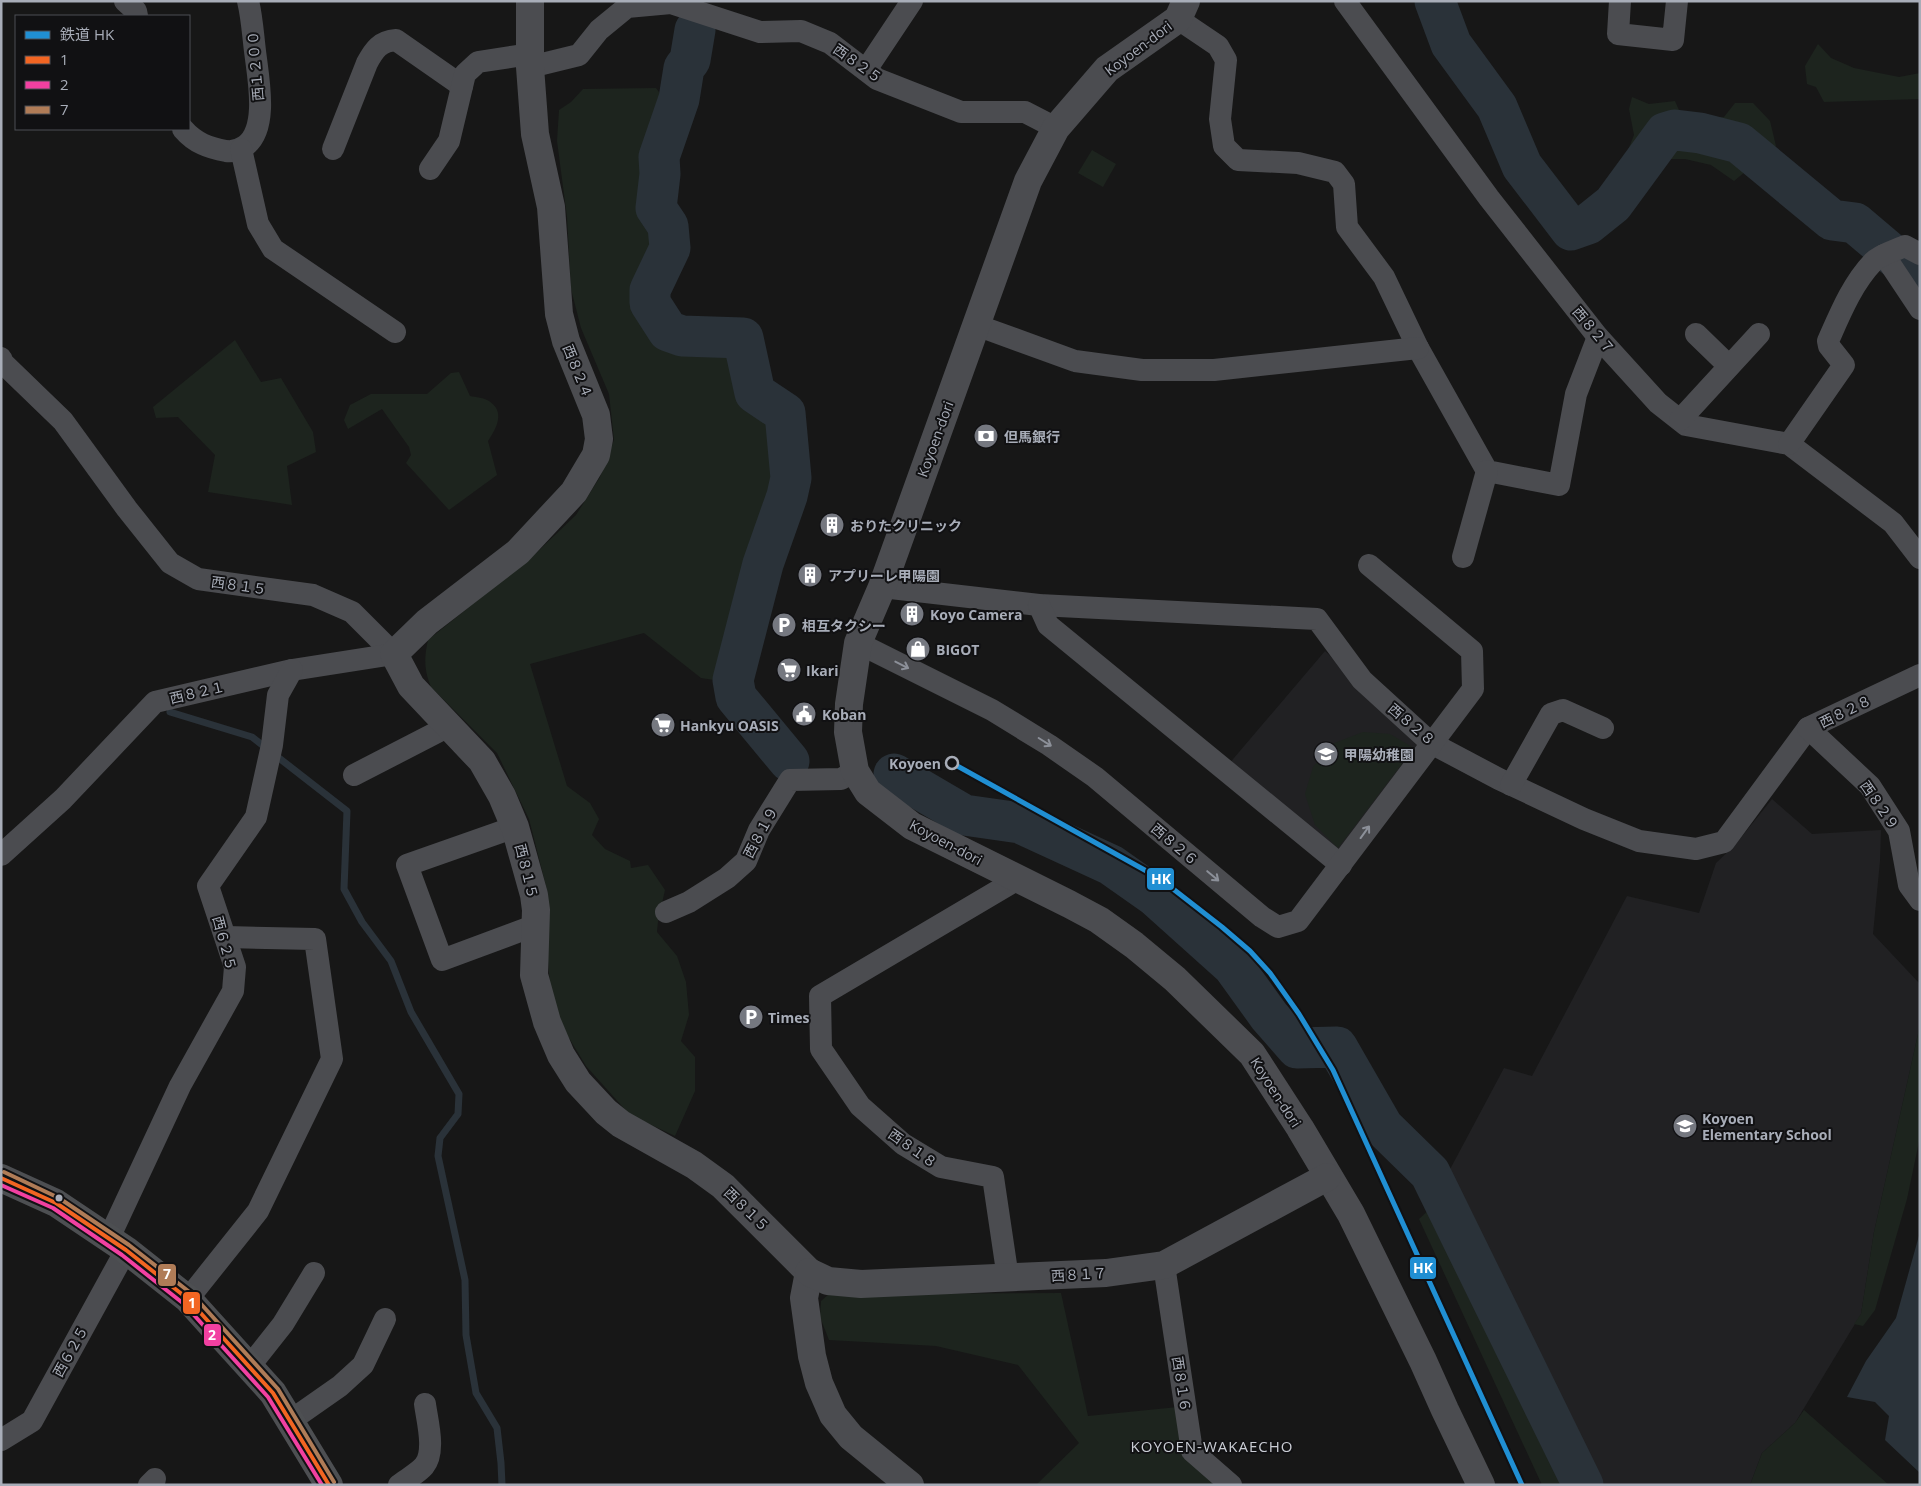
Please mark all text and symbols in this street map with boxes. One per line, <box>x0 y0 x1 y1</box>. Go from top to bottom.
legend <box>15 15 190 130</box>
street label: Koyoen-dori <box>1100 16 1176 80</box>
text: 鉄道 HK <box>60 24 115 44</box>
street label: 西１２００ <box>242 30 268 102</box>
street label: 西８２５ <box>830 39 886 87</box>
text: 1 <box>60 49 69 69</box>
text: 2 <box>60 74 69 94</box>
text: 7 <box>60 99 69 119</box>
street label: 西８２７ <box>1569 302 1619 358</box>
street label: 西８２４ <box>559 341 597 401</box>
street label: Koyoen-dori <box>912 398 958 480</box>
bank icon: 但馬銀行 <box>973 423 999 449</box>
place label: 但馬銀行 <box>1004 427 1060 446</box>
building icon: おりたクリニック <box>819 512 845 538</box>
place label: おりたクリニック <box>850 516 962 535</box>
building icon: アプリーレ甲陽園 <box>797 562 823 588</box>
place label: アプリーレ甲陽園 <box>828 566 940 585</box>
street label: 西８１５ <box>210 572 268 598</box>
building icon: Koyo Camera <box>899 601 925 627</box>
place label: Koyo Camera <box>930 605 1022 624</box>
parking icon: 相互タクシー <box>771 612 797 638</box>
place label: 相互タクシー <box>802 616 886 635</box>
shop icon: BIGOT <box>905 636 931 662</box>
place label: BIGOT <box>936 640 979 659</box>
supermarket icon: Ikari <box>776 657 802 683</box>
place label: Ikari <box>806 661 838 680</box>
one-way arrow <box>894 661 909 670</box>
street label: 西８２１ <box>168 676 226 708</box>
street label: 西８２８ <box>1816 690 1874 732</box>
street label: 西８２８ <box>1384 699 1440 749</box>
public building icon: Koban <box>791 701 817 727</box>
place label: Koban <box>822 705 866 724</box>
supermarket icon: Hankyu OASIS <box>650 712 676 738</box>
place label: Hankyu OASIS <box>680 716 779 735</box>
one-way arrow <box>1037 738 1051 748</box>
school or university icon: 甲陽幼稚園 <box>1313 741 1339 767</box>
place label: 甲陽幼稚園 <box>1344 745 1414 764</box>
place label: Koyoen <box>889 754 941 773</box>
marker: Koyoen <box>945 756 959 770</box>
street label: 西８２９ <box>1856 777 1904 833</box>
street label: 西８１９ <box>738 803 782 861</box>
street label: Koyoen-dori <box>906 815 986 869</box>
street label: 西８２６ <box>1147 819 1203 869</box>
one-way arrow <box>1360 826 1371 839</box>
street label: 西８１５ <box>511 842 543 900</box>
line badge: HK <box>1146 867 1175 891</box>
text: HK <box>1151 869 1172 888</box>
one-way arrow <box>1206 870 1219 881</box>
street label: 西６２５ <box>209 913 241 973</box>
parking icon: Times <box>738 1004 764 1030</box>
place label: Times <box>768 1008 809 1027</box>
street label: Koyoen-dori <box>1246 1053 1306 1131</box>
place label: Koyoen Elementary School <box>1702 1109 1832 1144</box>
school or university icon: Koyoen Elementary School <box>1672 1113 1698 1139</box>
street label: 西８１８ <box>885 1124 941 1172</box>
street label: 西８１５ <box>720 1183 774 1235</box>
unlabelled marker <box>54 1193 64 1203</box>
line badge: HK <box>1409 1256 1437 1280</box>
text: HK <box>1413 1258 1434 1277</box>
line badge: 7 <box>157 1263 177 1287</box>
street label: 西８１７ <box>1051 1263 1107 1285</box>
text: 7 <box>163 1264 171 1283</box>
line badge: 1 <box>182 1291 201 1315</box>
text: 1 <box>188 1293 196 1312</box>
street label: 西６２５ <box>48 1322 92 1380</box>
line badge: 2 <box>203 1323 222 1347</box>
text: 2 <box>208 1325 216 1344</box>
street label: 西８１６ <box>1168 1355 1196 1413</box>
district label: KOYOEN-WAKAECHO <box>1131 1436 1293 1456</box>

